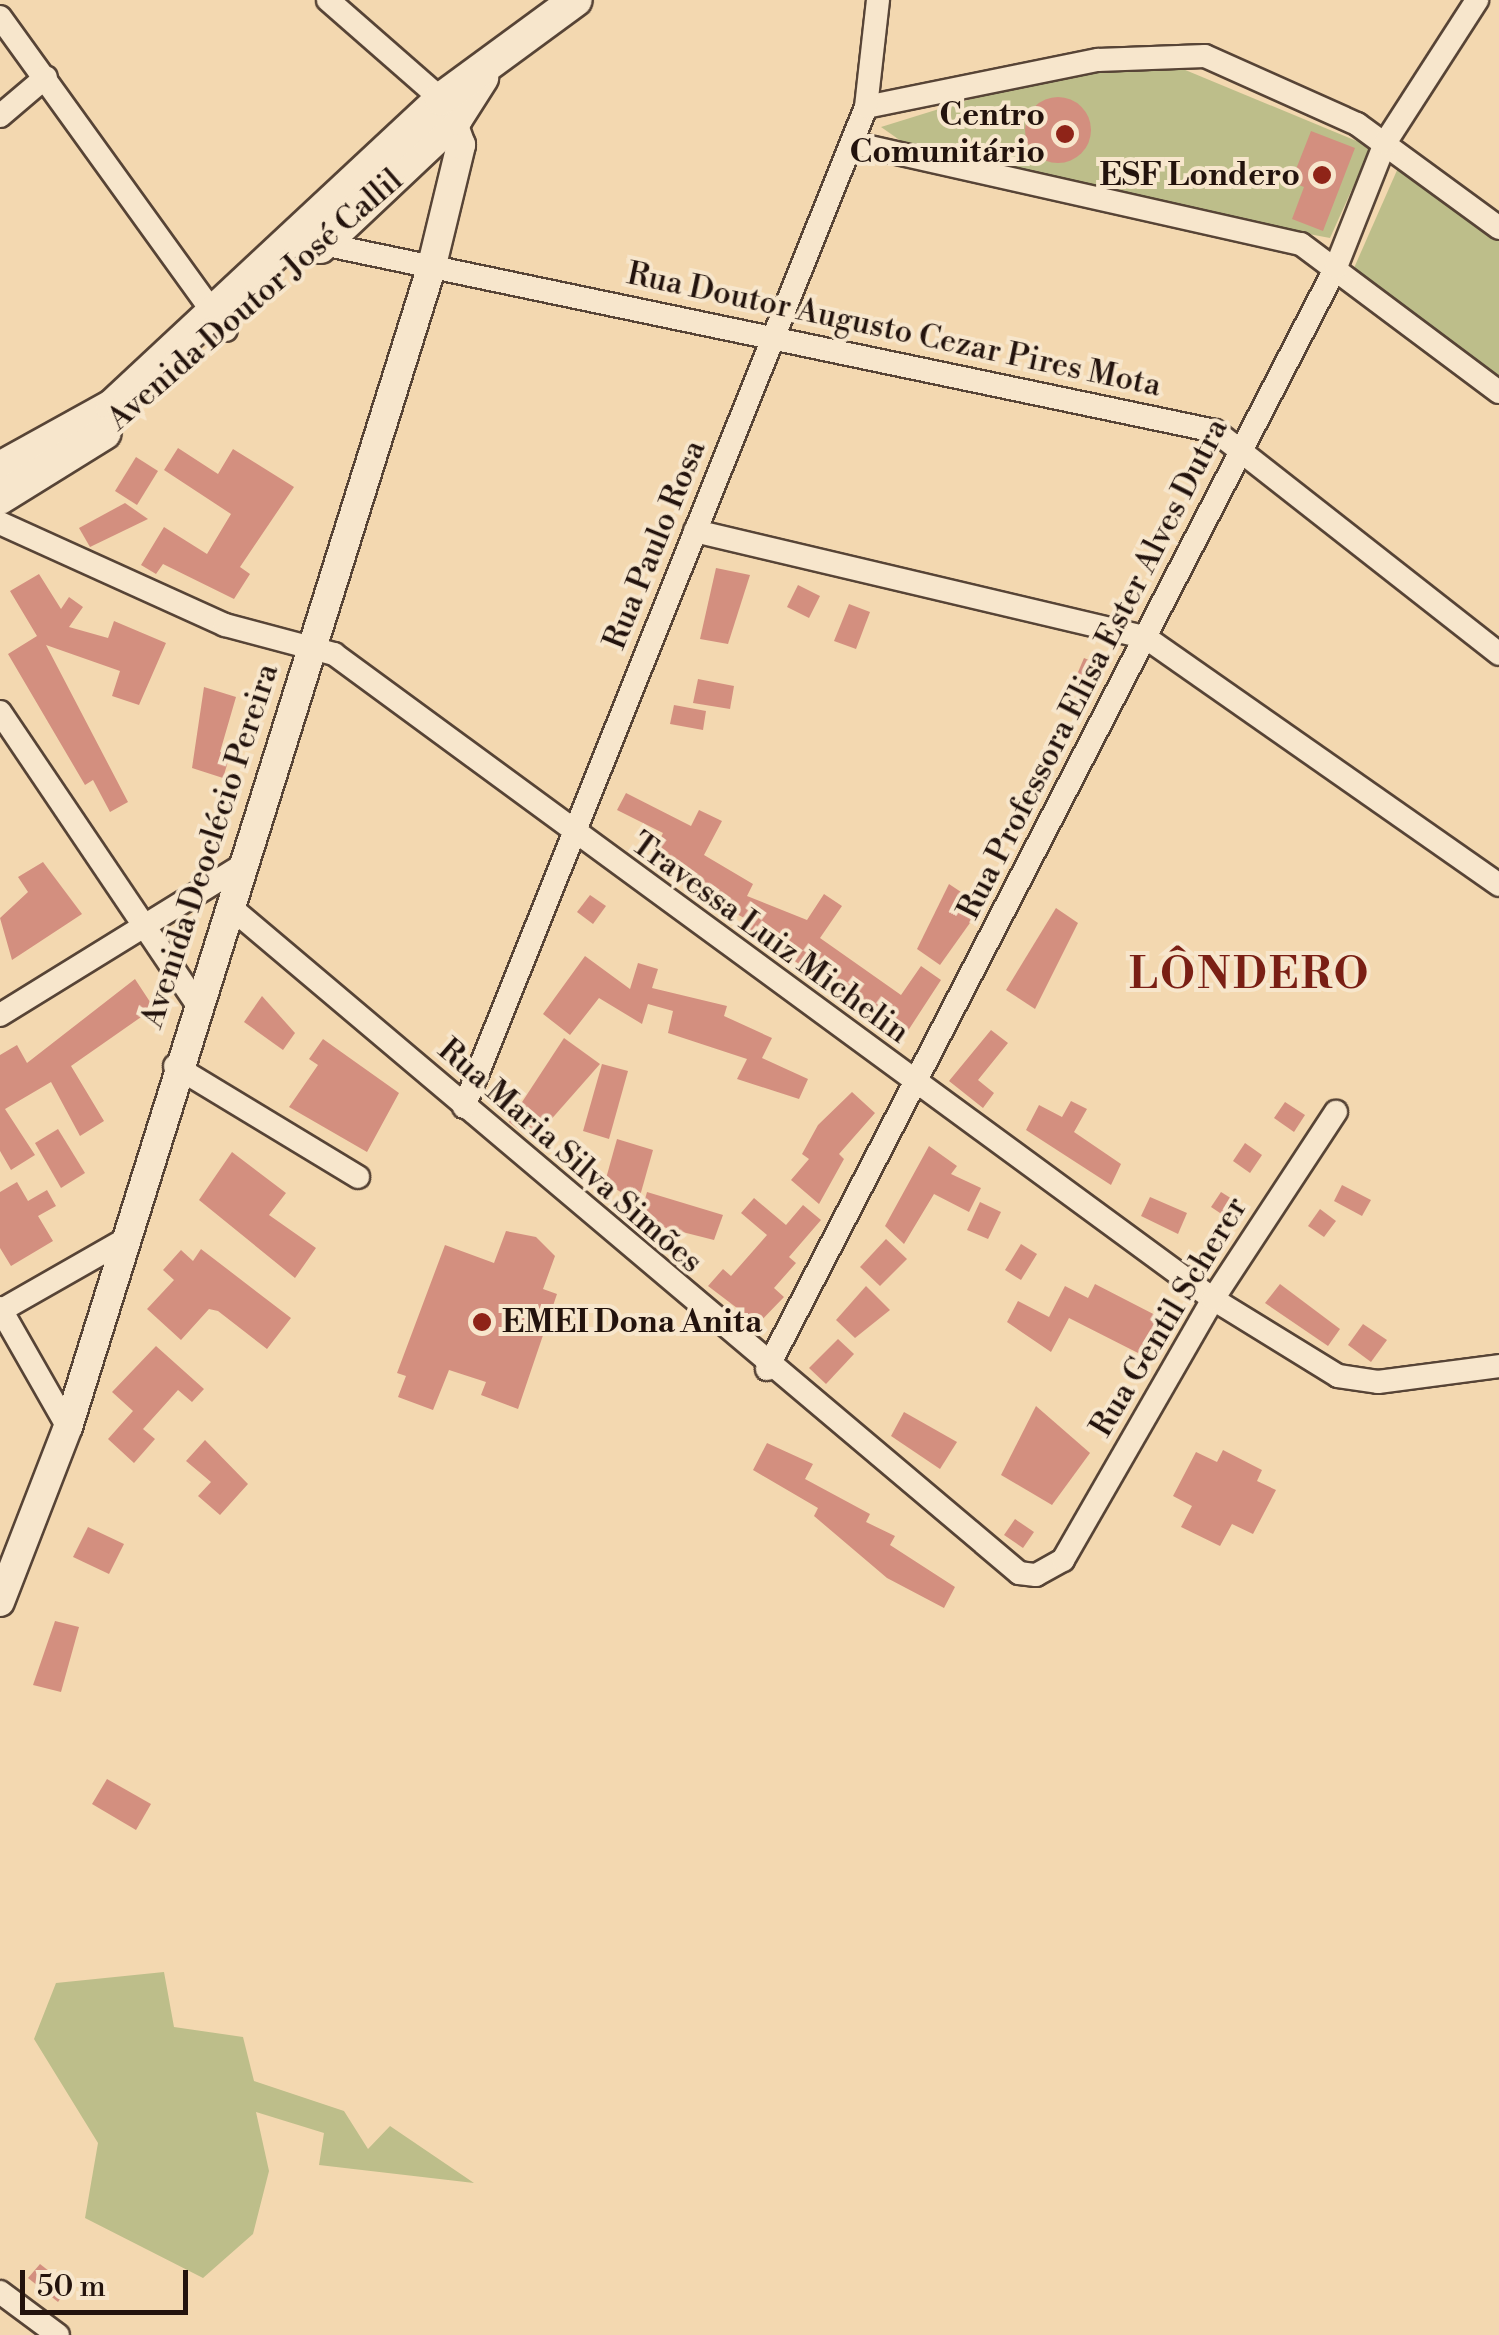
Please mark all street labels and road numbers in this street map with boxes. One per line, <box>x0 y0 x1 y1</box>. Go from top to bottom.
street label: Avenida Doutor José Callil <box>100 161 410 439</box>
street label: Rua Doutor Augusto Cezar Pires Mota <box>623 255 1165 405</box>
street label: Rua Professora Elisa Ester Alves Dutra <box>950 412 1236 926</box>
street label: Rua Paulo Rosa <box>596 435 714 655</box>
street label: Avenida Deoclécio Pereira <box>133 659 287 1033</box>
street label: Travessa Luiz Michelin <box>624 824 916 1052</box>
street label: Rua Maria Silva Simões <box>430 1031 710 1281</box>
street label: Rua Gentil Scherer <box>1082 1190 1256 1444</box>

